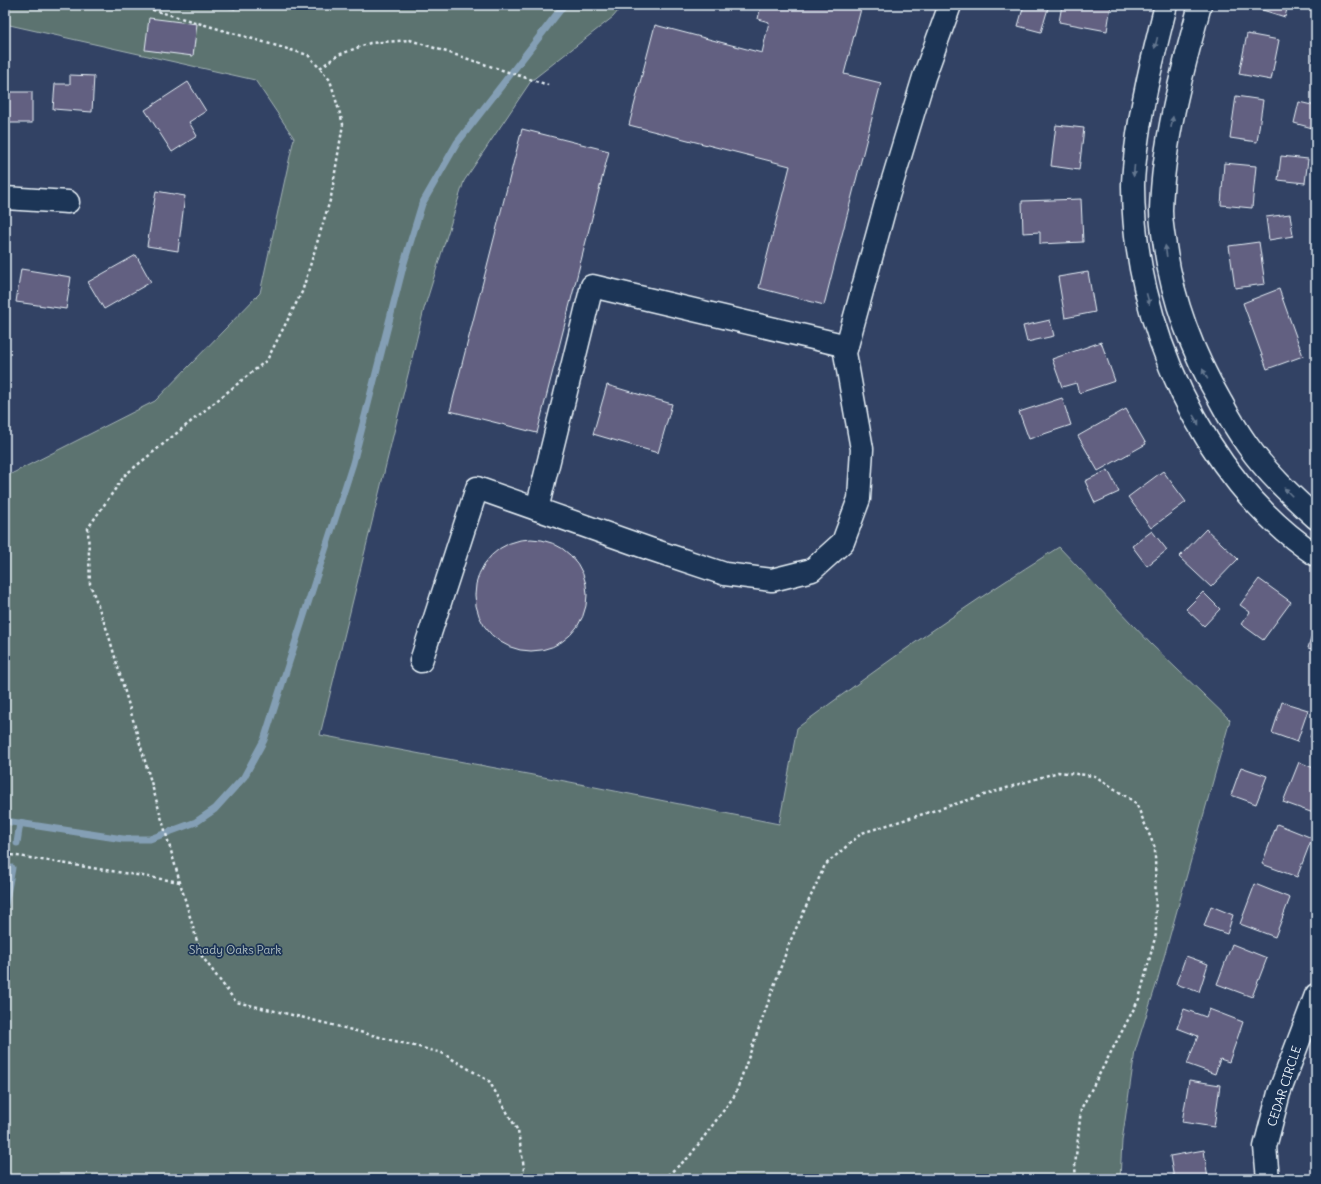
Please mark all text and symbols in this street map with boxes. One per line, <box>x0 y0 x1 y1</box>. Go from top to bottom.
one-way arrow <box>1153 37 1159 49</box>
one-way arrow <box>1169 116 1175 128</box>
one-way arrow <box>1131 165 1138 177</box>
one-way arrow <box>1163 245 1169 257</box>
one-way arrow <box>1146 293 1152 305</box>
one-way arrow <box>1202 369 1209 380</box>
one-way arrow <box>1192 414 1199 426</box>
one-way arrow <box>1283 487 1293 497</box>
park label: Shady Oaks Park <box>189 942 281 957</box>
street label: CEDAR CIRCLE <box>1264 1044 1304 1128</box>

